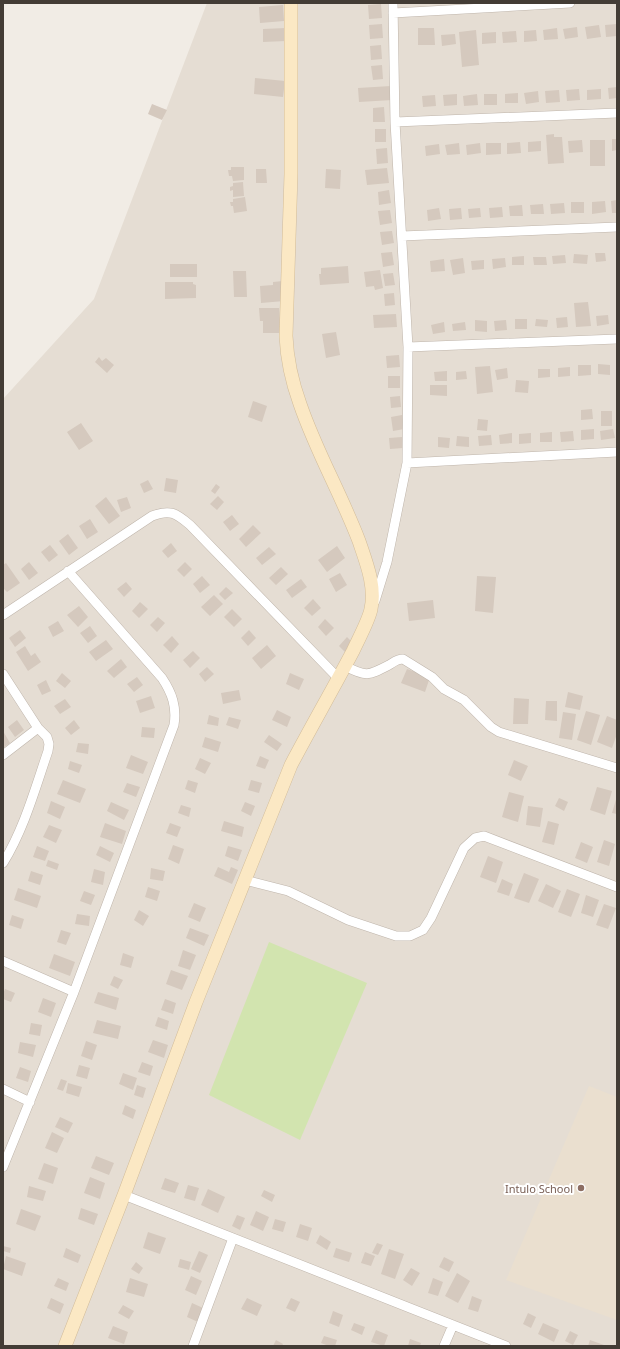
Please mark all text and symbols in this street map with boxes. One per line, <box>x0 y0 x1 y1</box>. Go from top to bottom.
place label: Intulo School <box>505 1181 573 1196</box>
marker: Intulo School <box>576 1183 586 1193</box>

